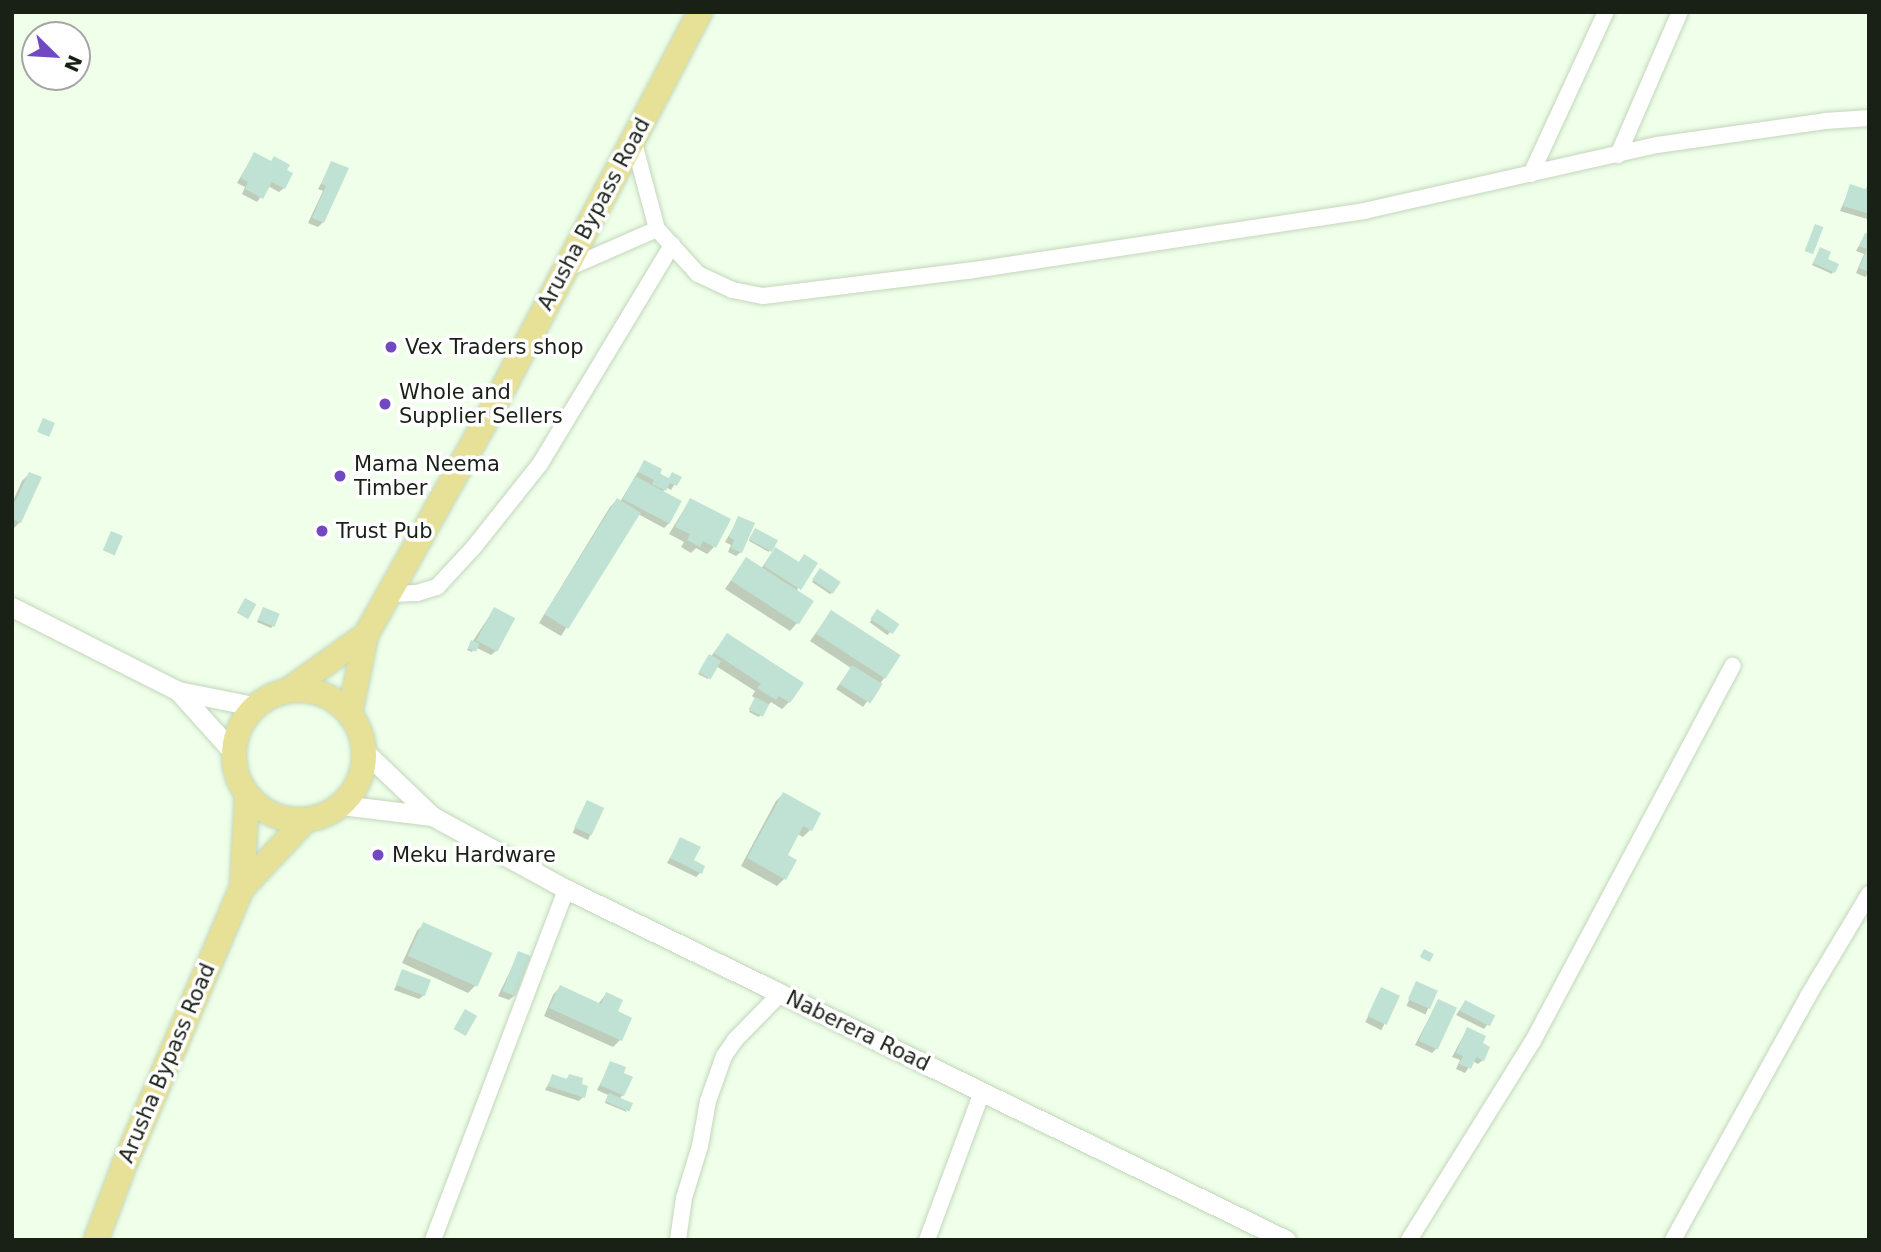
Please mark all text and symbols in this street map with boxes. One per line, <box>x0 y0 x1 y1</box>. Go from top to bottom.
north arrow <box>21 21 91 91</box>
text: N <box>60 52 87 75</box>
street label: Arusha Bypass Road <box>533 113 655 315</box>
place label: Vex Traders shop <box>405 334 584 360</box>
marker: Vex Traders shop <box>383 339 399 355</box>
place label: Whole and Supplier Sellers <box>399 379 563 429</box>
marker: Whole and Supplier Sellers <box>377 396 393 412</box>
place label: Mama Neema Timber <box>354 451 500 501</box>
marker: Mama Neema Timber <box>332 468 348 484</box>
place label: Trust Pub <box>336 518 432 544</box>
marker: Trust Pub <box>314 523 330 539</box>
place label: Meku Hardware <box>392 842 556 868</box>
marker: Meku Hardware <box>370 847 386 863</box>
street label: Arusha Bypass Road <box>114 959 220 1167</box>
street label: Naberera Road <box>782 985 934 1077</box>

